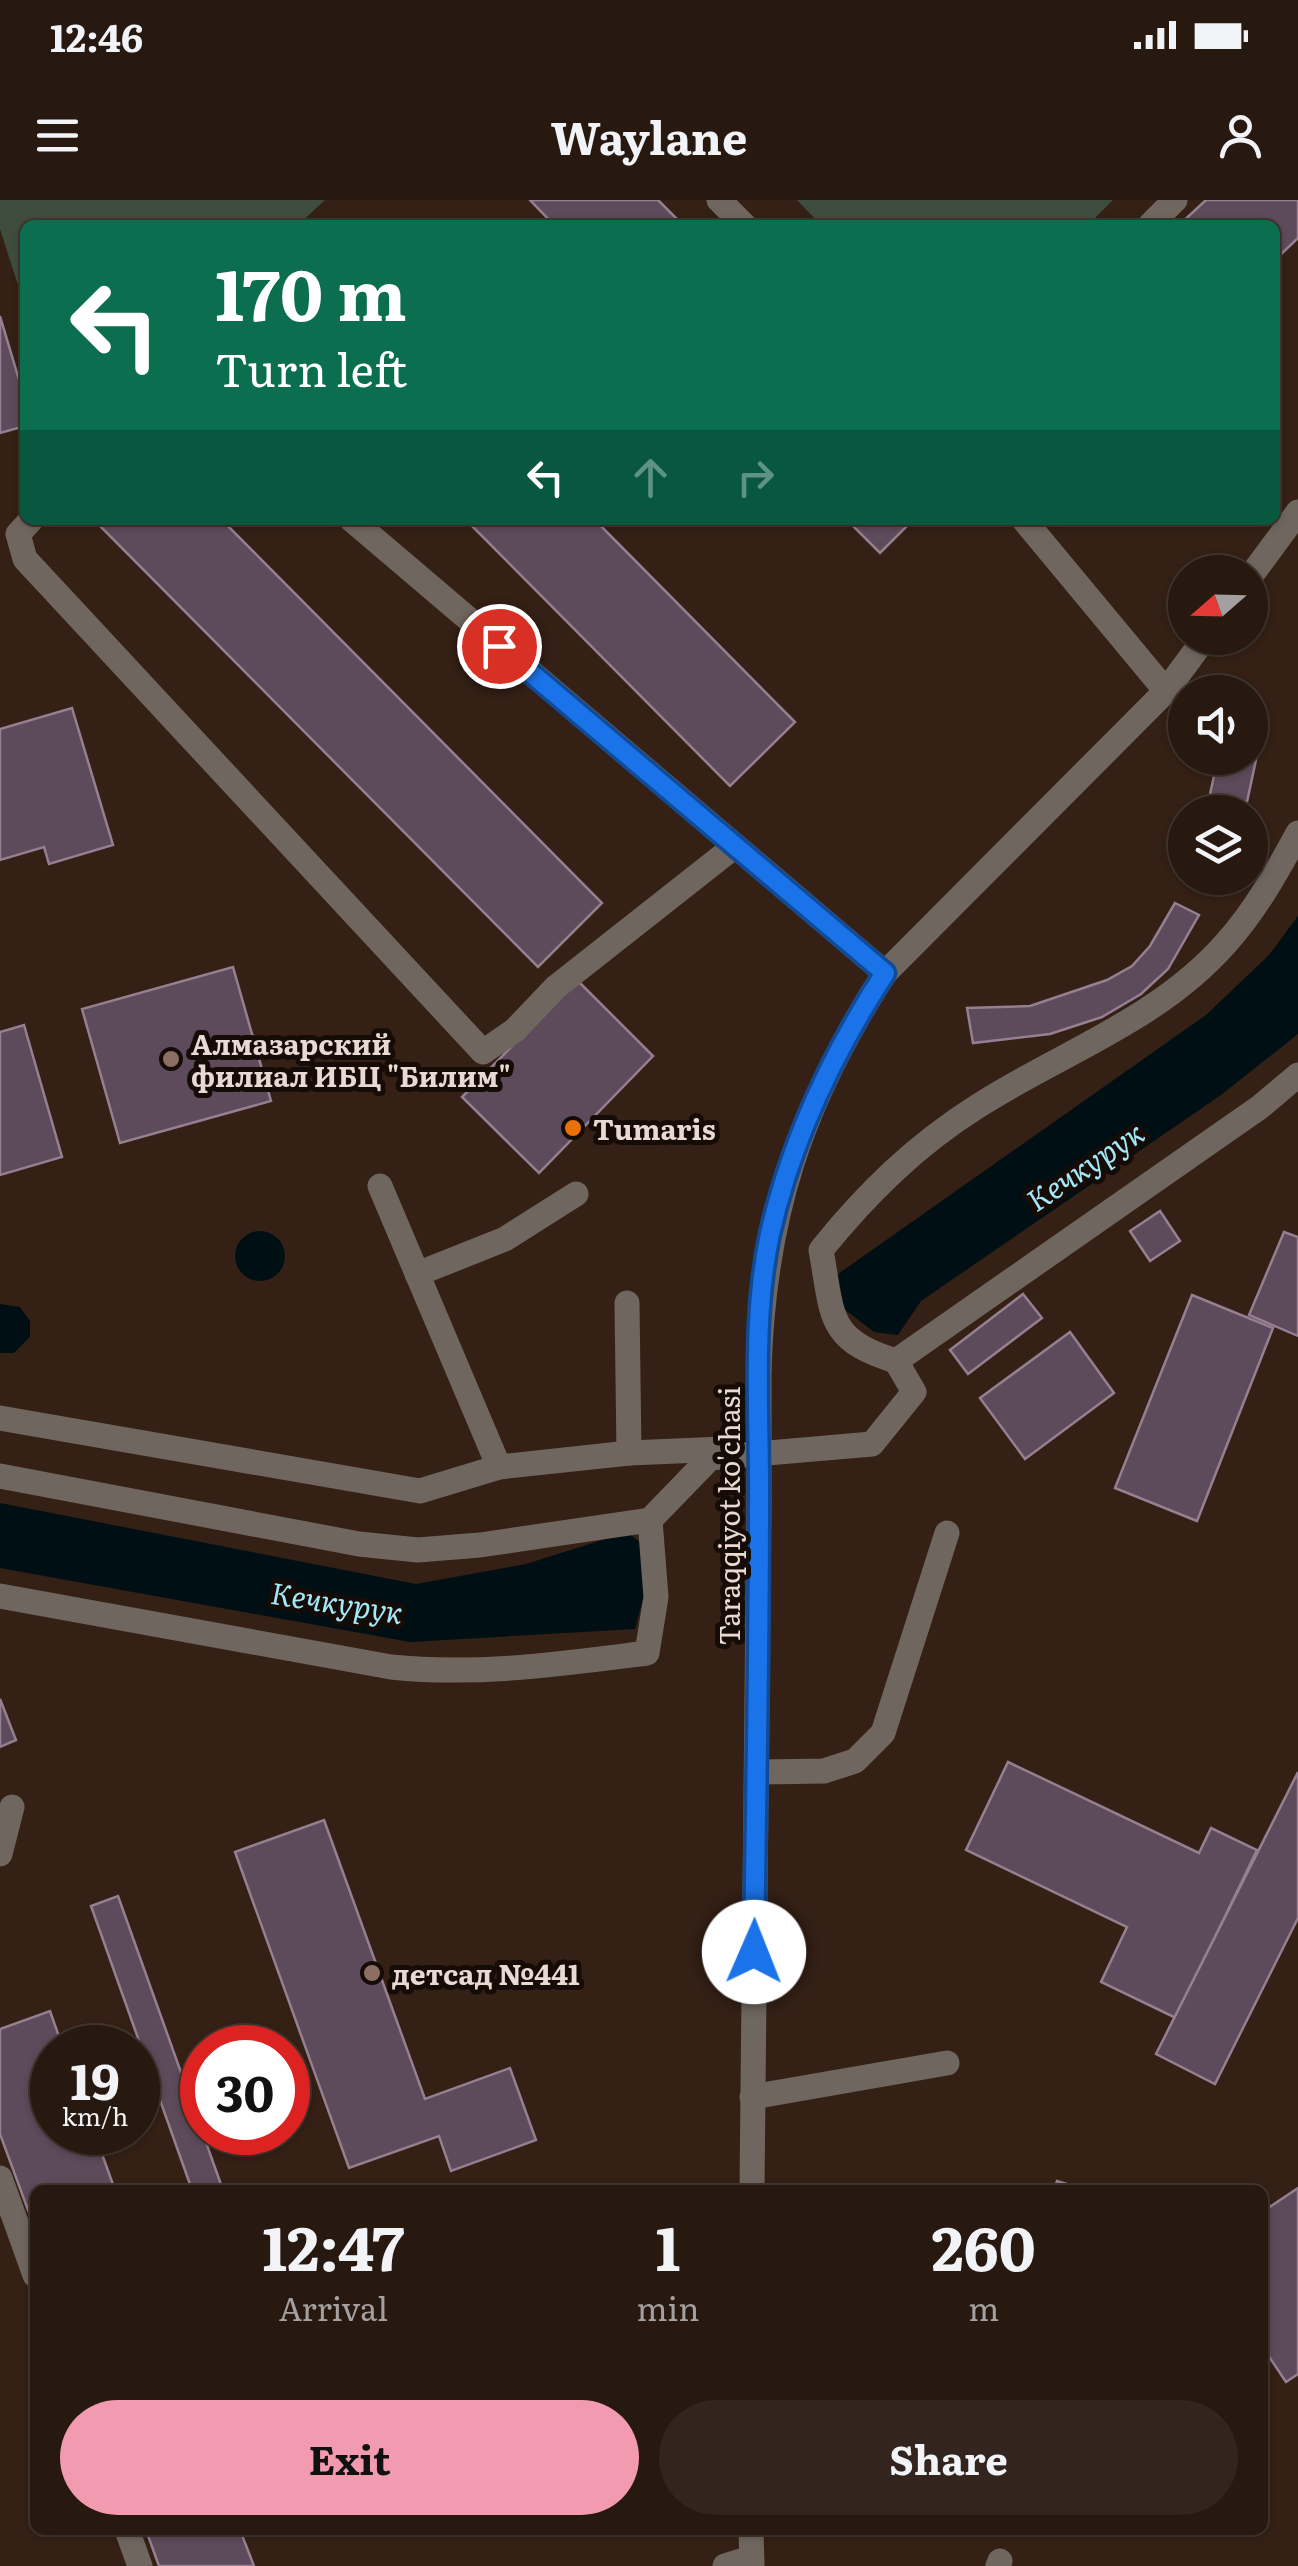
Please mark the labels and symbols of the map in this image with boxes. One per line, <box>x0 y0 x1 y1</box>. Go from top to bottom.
north arrow <box>1168 555 1268 655</box>
pin <box>457 604 542 689</box>
place label: Алмазарский филиал ИБЦ "Билим" <box>191 1022 511 1096</box>
marker: Алмазарский филиал ИБЦ "Билим" <box>160 1048 182 1070</box>
place label: Tumaris <box>593 1107 716 1149</box>
water label: Кечкурук <box>1017 1110 1151 1220</box>
marker: Tumaris <box>562 1117 584 1139</box>
street label: Taraqqiyot ko'chasi <box>707 1386 749 1646</box>
water label: Кечкурук <box>268 1569 406 1633</box>
position arrow <box>702 1900 806 2004</box>
place label: детсад №441 <box>392 1952 580 1994</box>
marker: детсад №441 <box>361 1962 383 1984</box>
speed limit sign: 30 <box>180 2025 310 2155</box>

